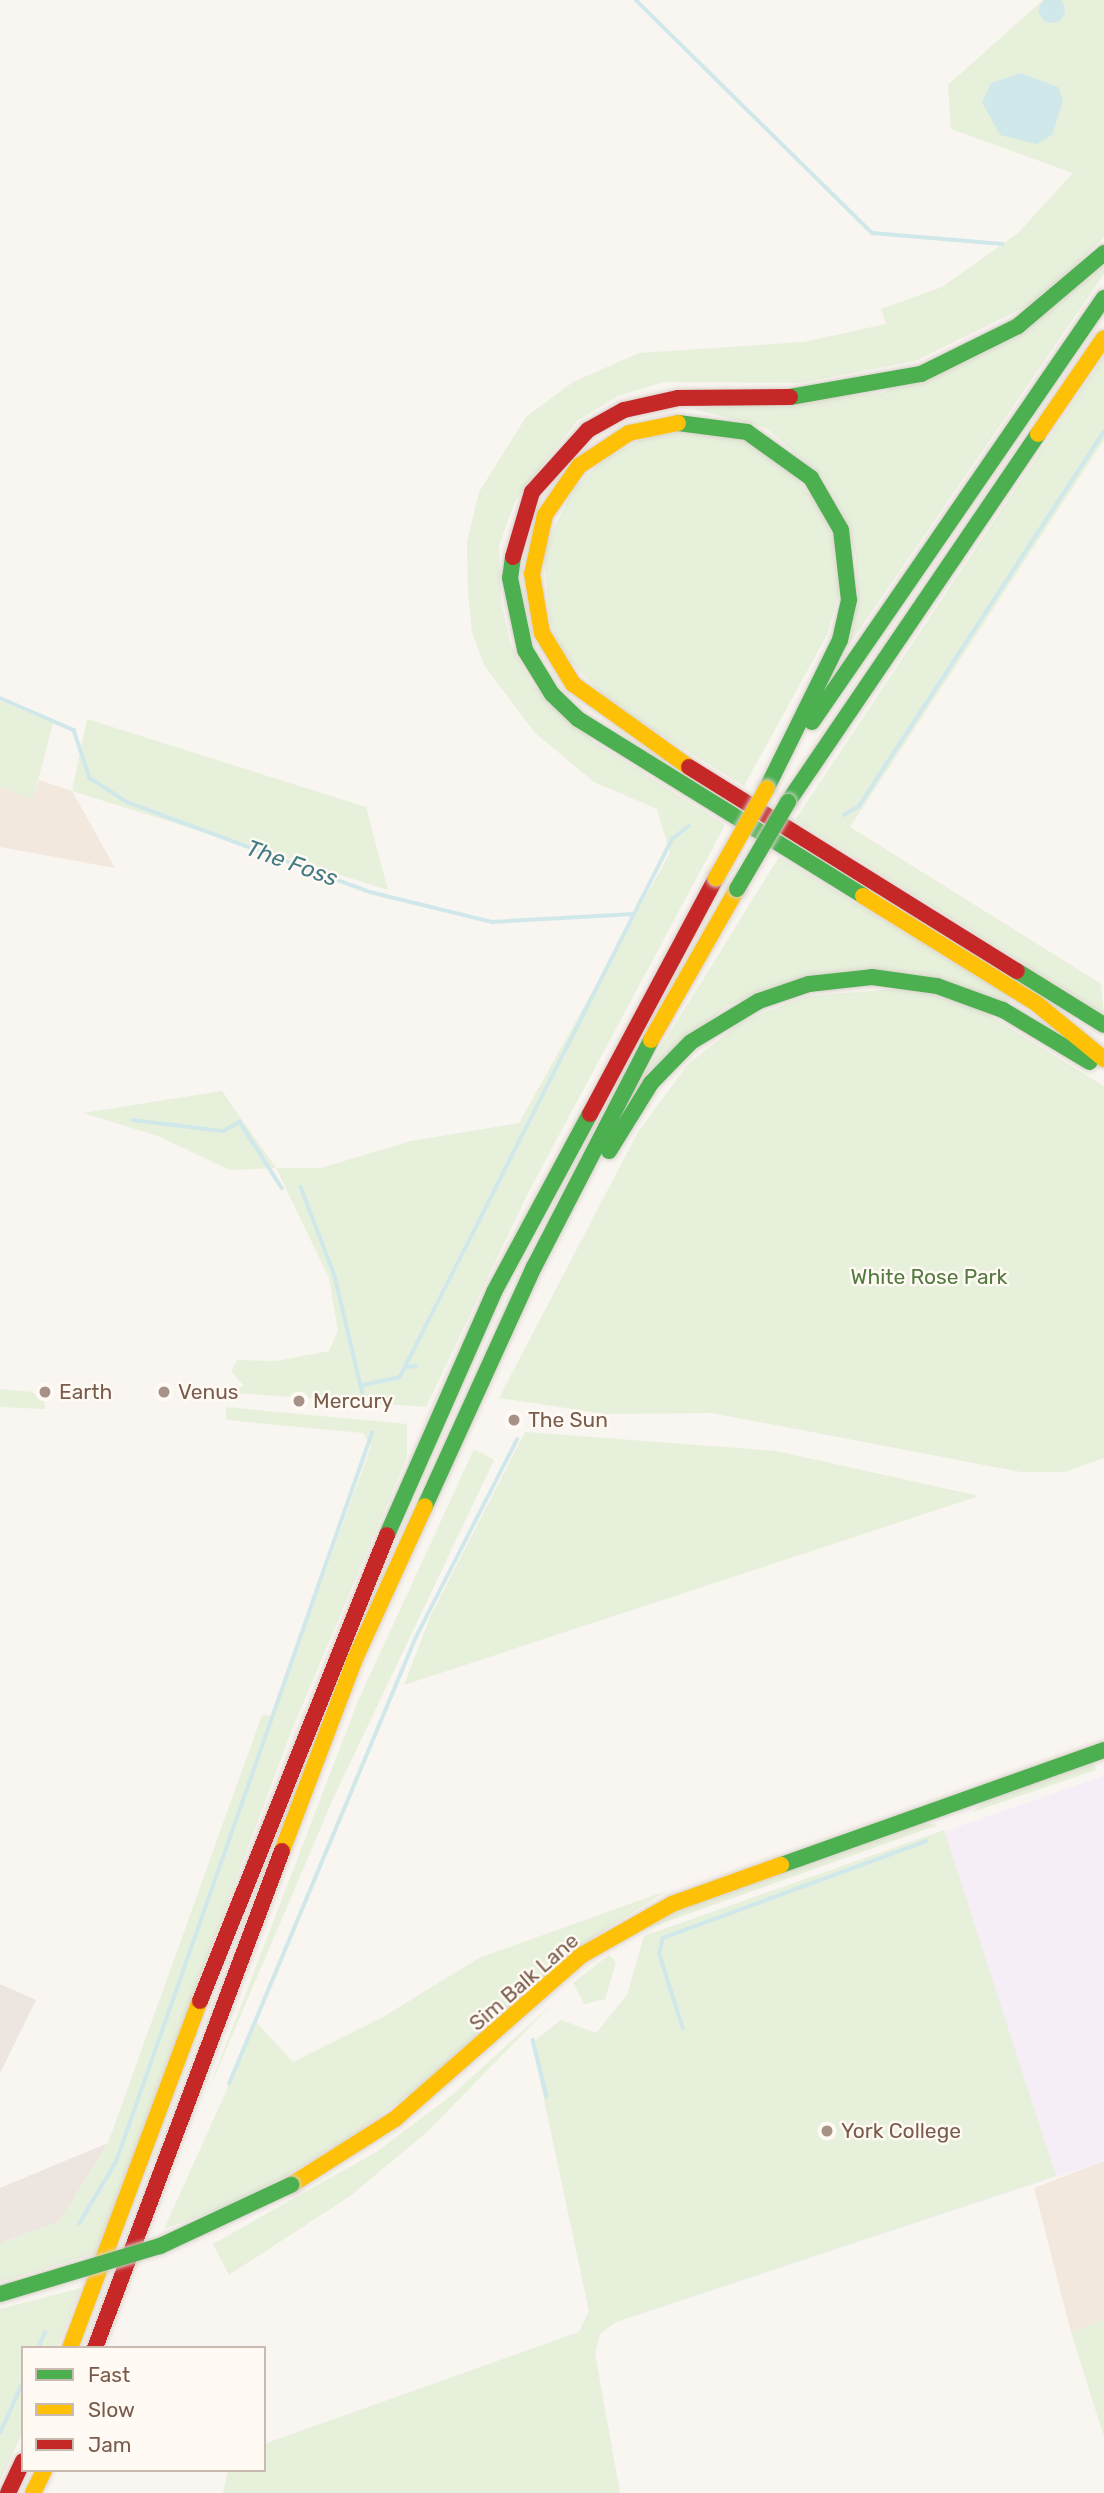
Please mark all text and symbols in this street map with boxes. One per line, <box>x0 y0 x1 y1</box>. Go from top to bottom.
water label: The Foss <box>243 834 341 892</box>
park label: White Rose Park <box>851 1264 1007 1290</box>
place label: Earth <box>59 1379 112 1405</box>
place label: Venus <box>178 1379 239 1405</box>
marker: Earth <box>37 1384 53 1400</box>
marker: Venus <box>156 1384 172 1400</box>
place label: Mercury <box>313 1388 393 1414</box>
marker: Mercury <box>291 1393 307 1409</box>
place label: The Sun <box>528 1407 608 1433</box>
marker: The Sun <box>506 1412 522 1428</box>
street label: Sim Balk Lane <box>464 1928 584 2036</box>
place label: York College <box>841 2118 961 2144</box>
marker: York College <box>819 2123 835 2139</box>
legend <box>21 2346 266 2472</box>
text: Fast <box>88 2362 130 2387</box>
text: Slow <box>88 2397 135 2422</box>
text: Jam <box>88 2432 132 2457</box>

